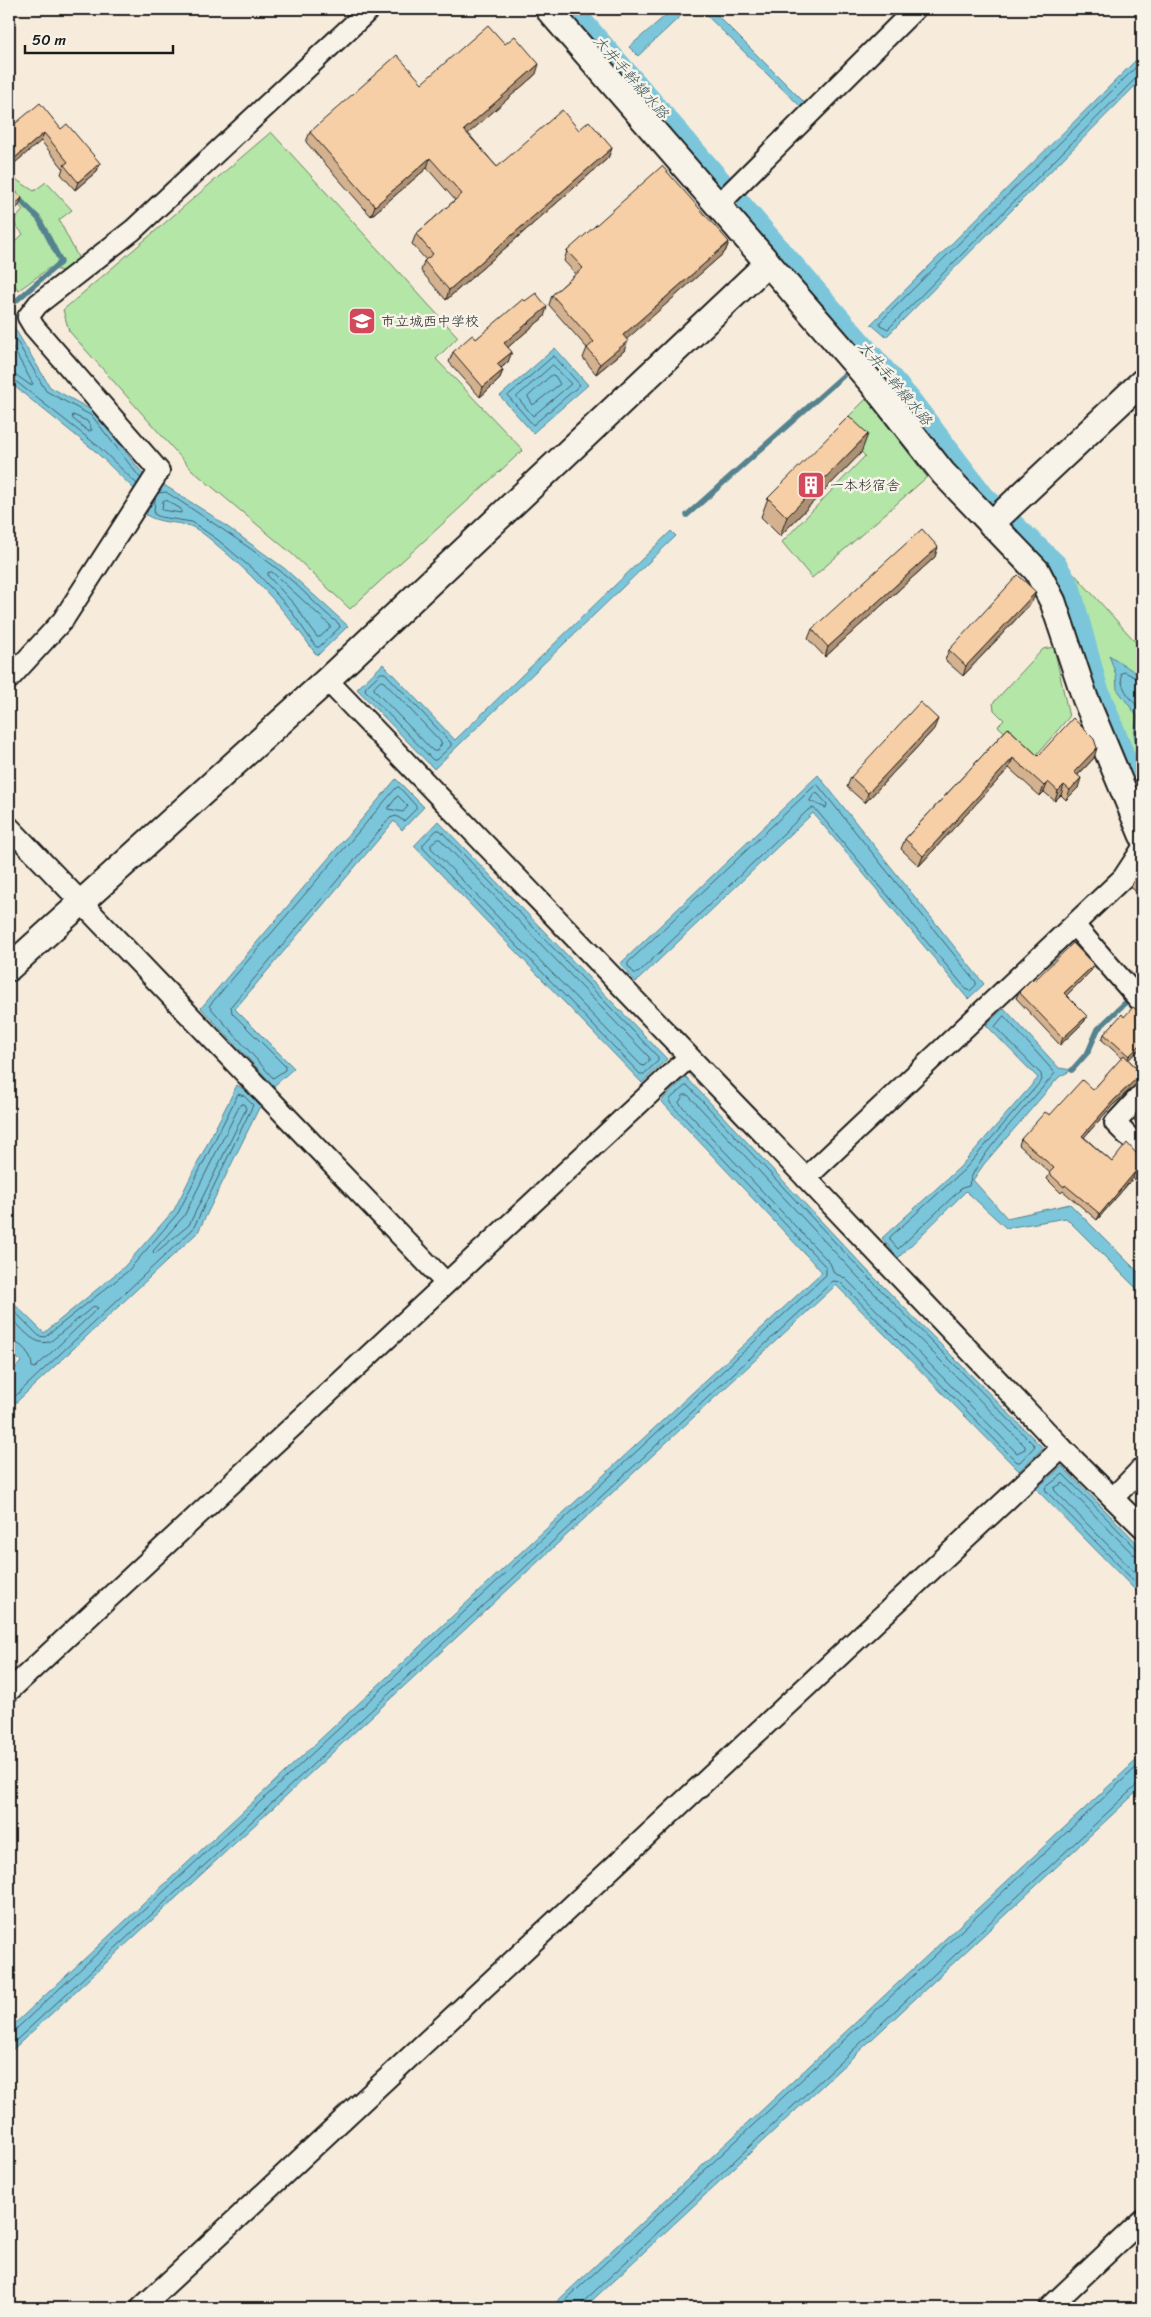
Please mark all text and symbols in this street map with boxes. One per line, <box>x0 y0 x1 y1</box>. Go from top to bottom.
scale bar <box>25 22 172 54</box>
text: 50 m <box>32 27 67 53</box>
water label: 大井手幹線水路 <box>587 29 676 126</box>
school or university icon: 市立城西中学校 <box>347 306 377 336</box>
place label: 市立城西中学校 <box>381 309 479 334</box>
water label: 大井手幹線水路 <box>851 334 939 432</box>
building icon: 一本杉宿舎 <box>796 470 826 500</box>
place label: 一本杉宿舎 <box>830 473 900 498</box>

